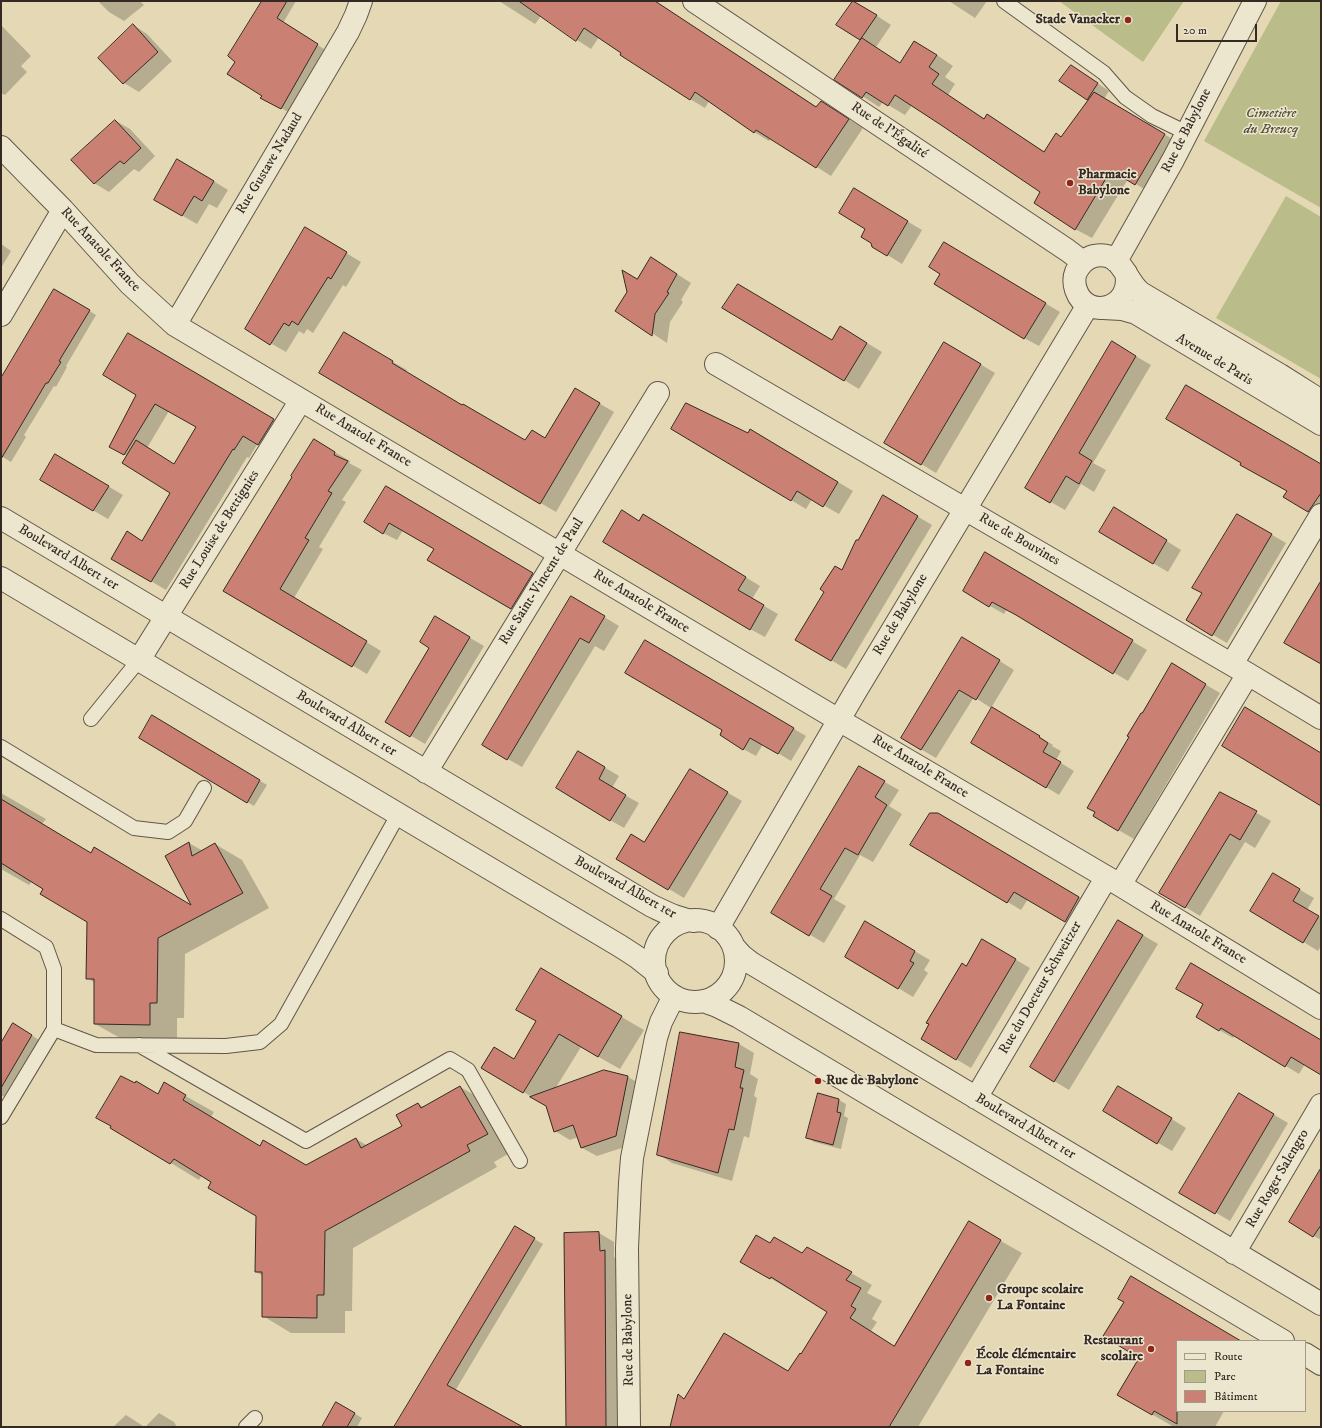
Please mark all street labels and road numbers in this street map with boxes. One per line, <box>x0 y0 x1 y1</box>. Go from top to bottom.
street label: Rue de Babylone <box>1159 86 1215 176</box>
street label: Rue de l'Égalité <box>847 99 931 163</box>
street label: Rue Gustave Nadaud <box>233 110 307 218</box>
street label: Rue Anatole France <box>57 204 143 296</box>
street label: Avenue de Paris <box>1173 330 1255 390</box>
street label: Rue Anatole France <box>312 401 414 471</box>
street label: Rue Louise de Bettignies <box>177 468 263 592</box>
street label: Rue de Bouvines <box>976 510 1062 570</box>
street label: Rue Saint-Vincent de Paul <box>496 516 588 648</box>
street label: Boulevard Albert 1er <box>15 521 121 595</box>
street label: Rue Anatole France <box>590 567 692 637</box>
street label: Rue de Babylone <box>870 571 932 659</box>
street label: Boulevard Albert 1er <box>293 687 399 761</box>
street label: Rue Anatole France <box>869 732 971 802</box>
street label: Boulevard Albert 1er <box>571 853 679 923</box>
street label: Rue Anatole France <box>1147 898 1249 968</box>
street label: Rue du Docteur Schweitzer <box>996 919 1086 1057</box>
street label: Boulevard Albert 1er <box>972 1090 1078 1164</box>
street label: Rue Roger Salengro <box>1243 1127 1313 1231</box>
street label: Rue de Babylone <box>620 1294 638 1386</box>

